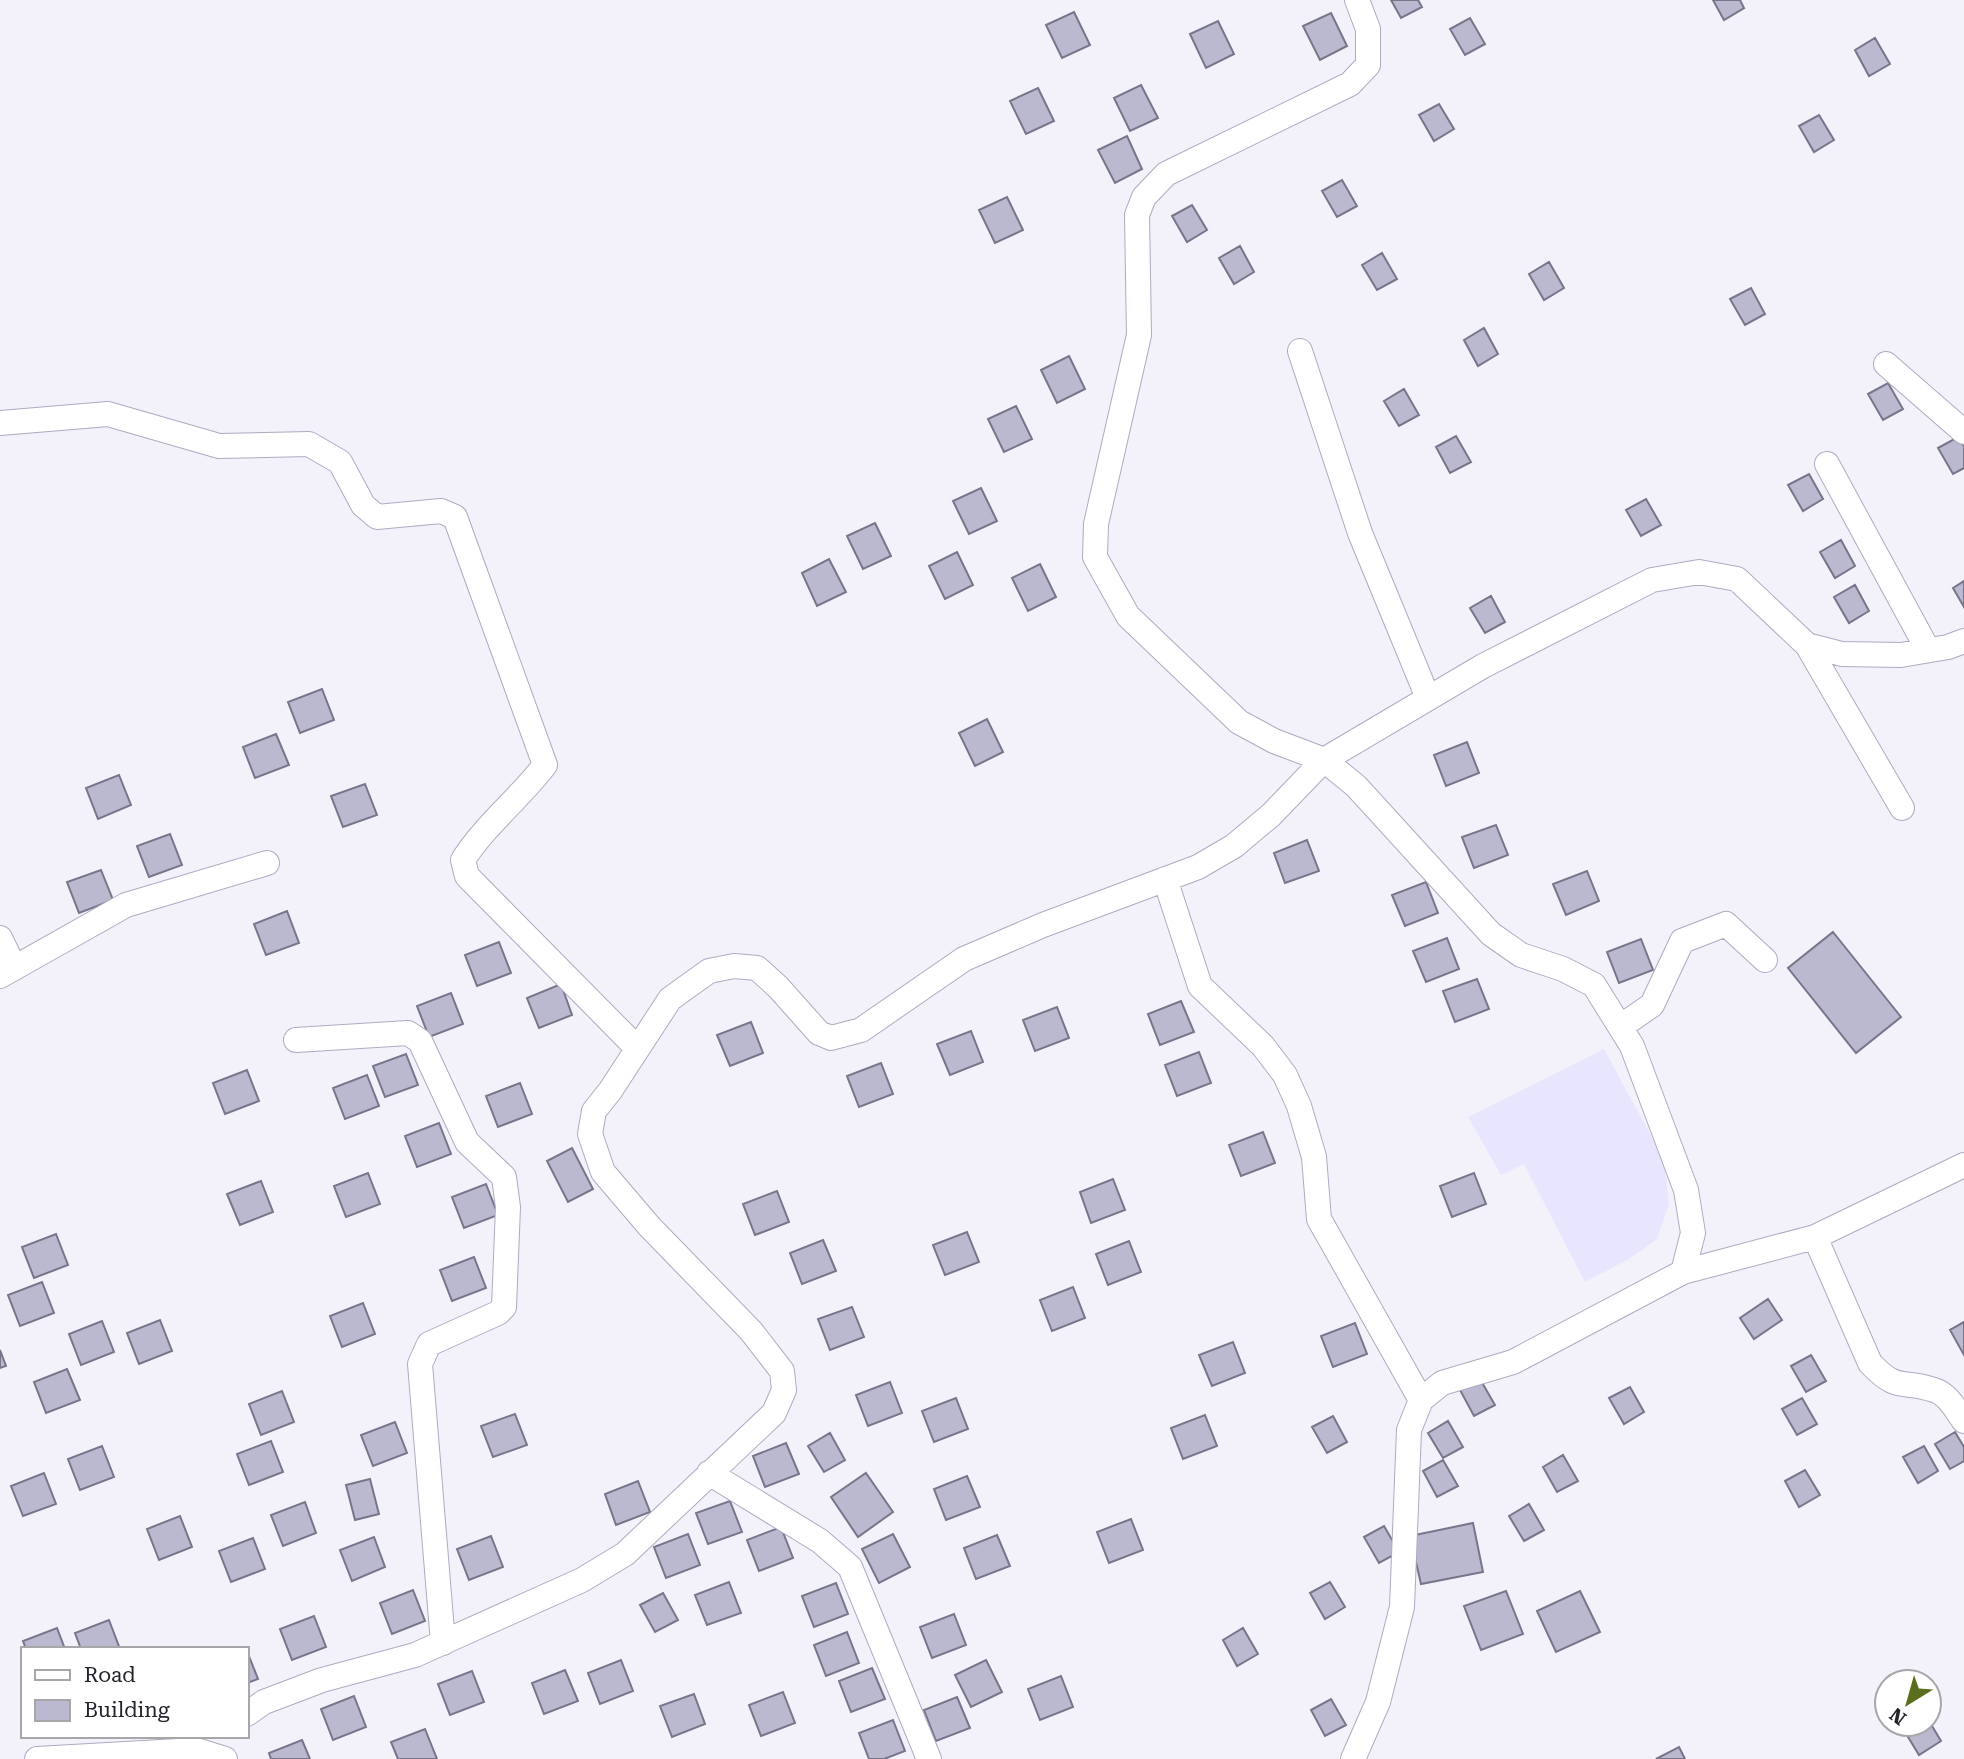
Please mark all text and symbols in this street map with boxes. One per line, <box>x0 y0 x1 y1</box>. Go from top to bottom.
legend <box>21 1647 248 1738</box>
text: Road <box>84 1663 136 1687</box>
north arrow <box>1873 1668 1943 1738</box>
text: Building <box>84 1698 170 1722</box>
text: N <box>1885 1702 1911 1730</box>

